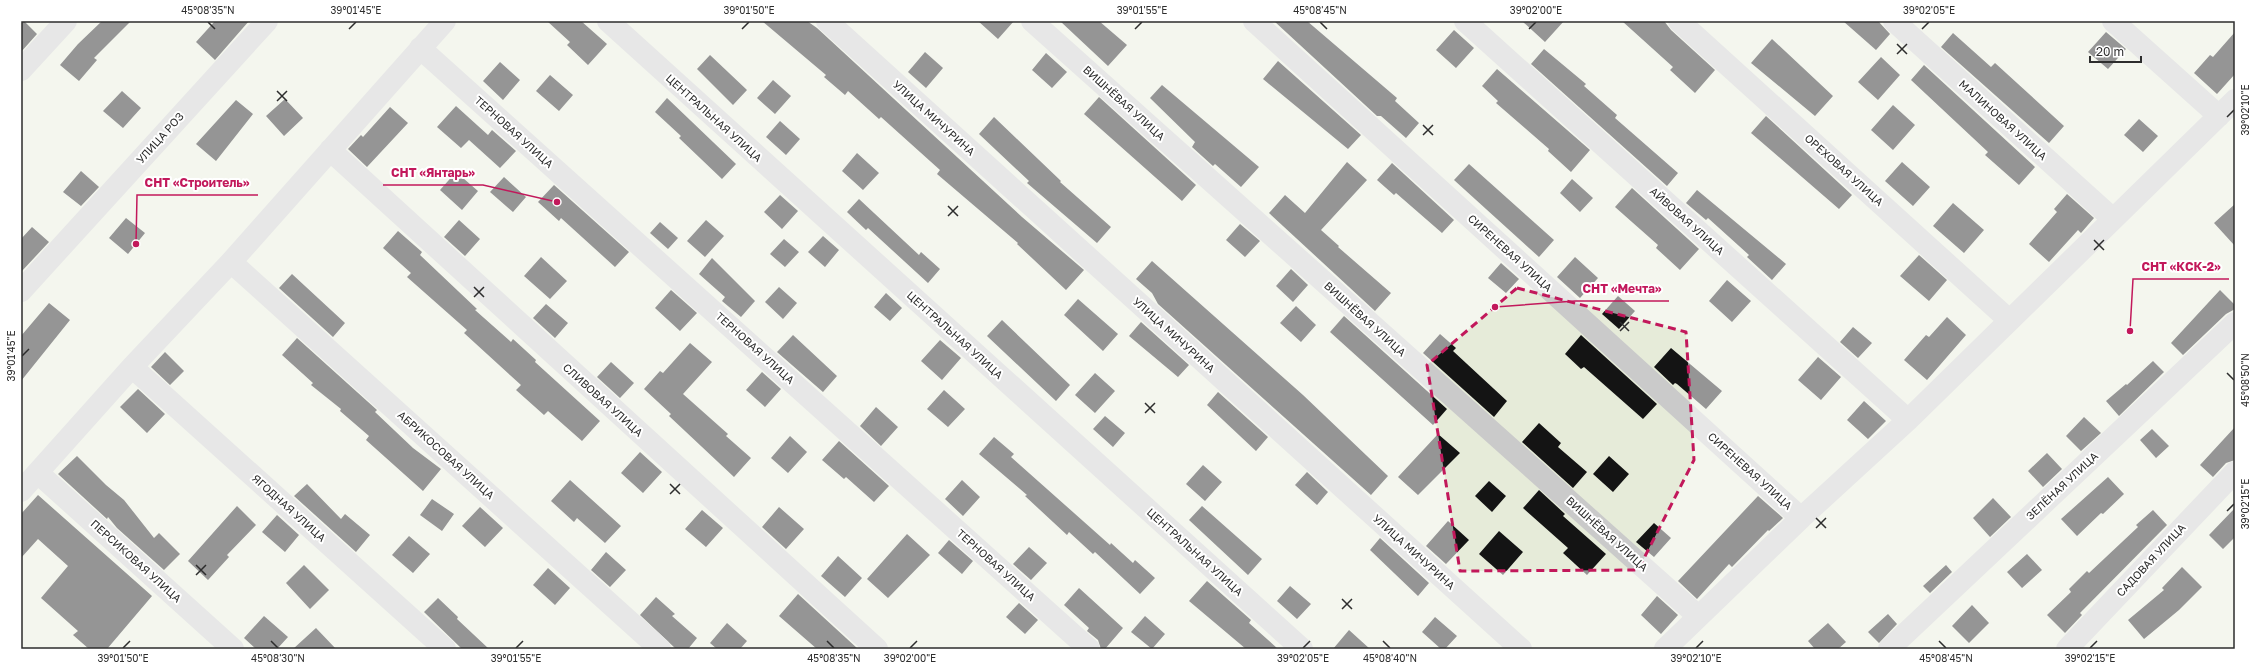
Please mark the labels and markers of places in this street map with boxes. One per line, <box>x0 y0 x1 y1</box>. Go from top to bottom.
callout: СНТ «Янтарь» <box>383 161 483 185</box>
callout: СНТ «Строитель» <box>137 171 258 195</box>
callout: СНТ «КСК-2» <box>2133 255 2229 279</box>
callout: СНТ «Мечта» <box>1575 277 1669 301</box>

